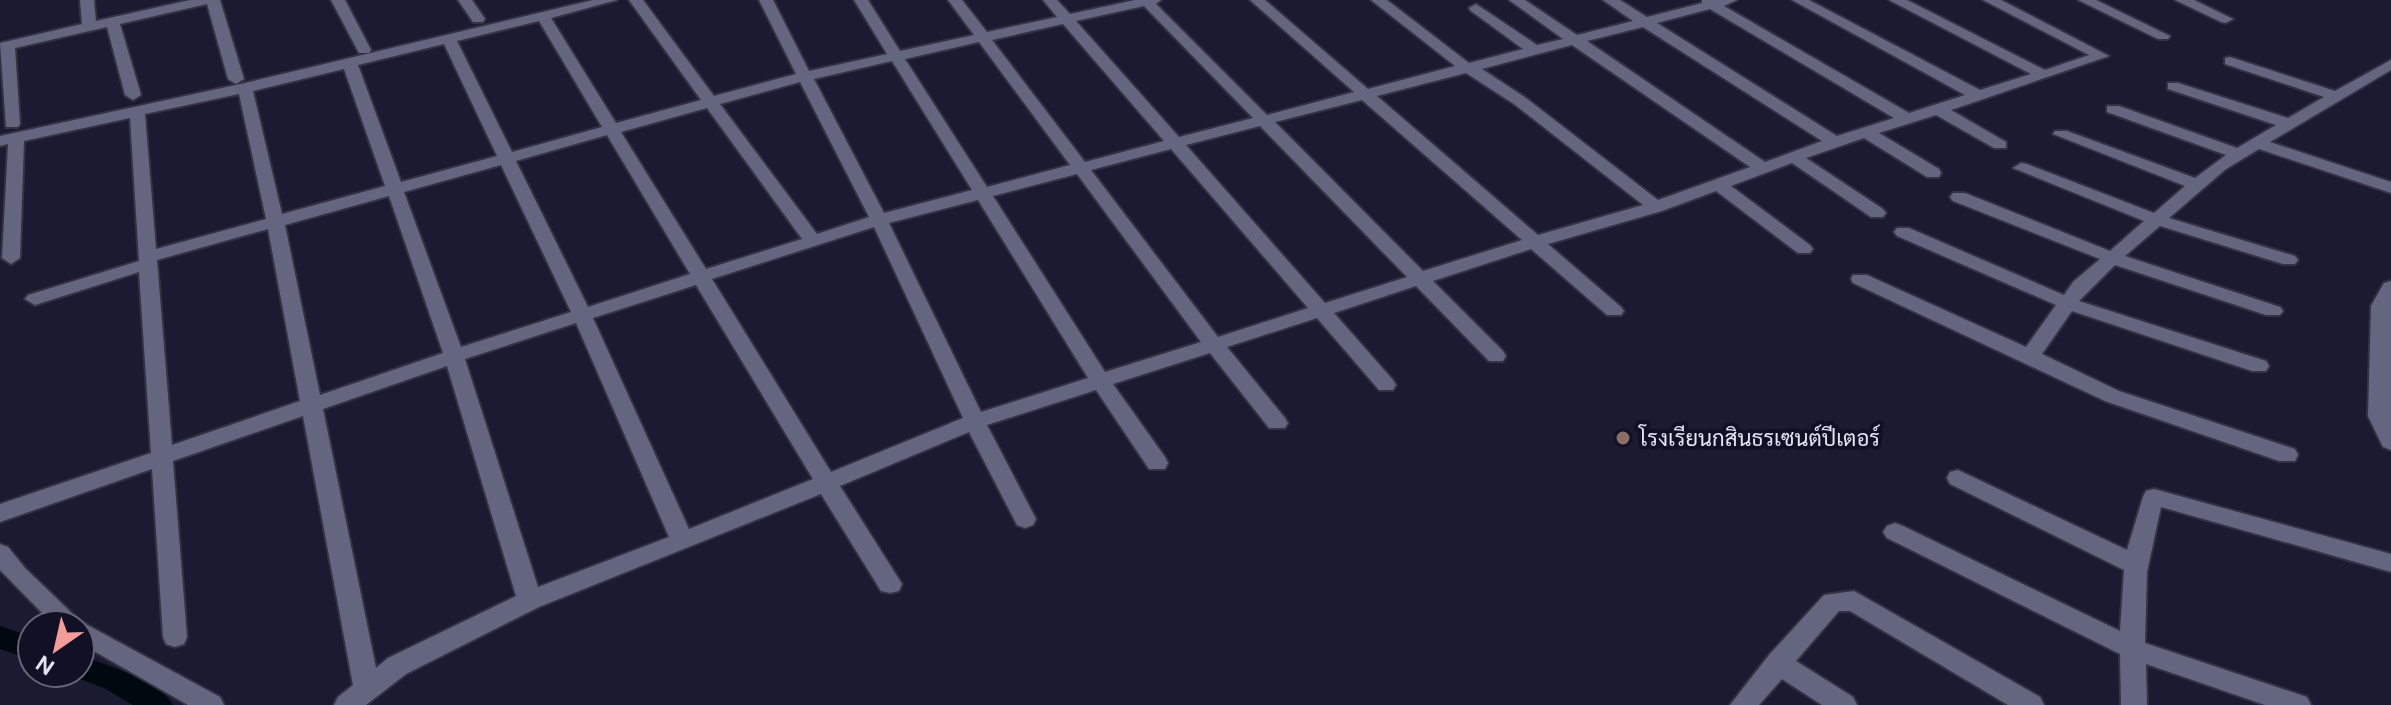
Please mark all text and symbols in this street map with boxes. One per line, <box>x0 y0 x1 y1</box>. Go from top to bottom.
place label: โรงเรียนกสินธรเซนต์ปีเตอร์ <box>1638 424 1880 453</box>
marker: โรงเรียนกสินธรเซนต์ปีเตอร์ <box>1614 429 1632 447</box>
north arrow <box>16 609 96 689</box>
text: N <box>30 649 60 682</box>

